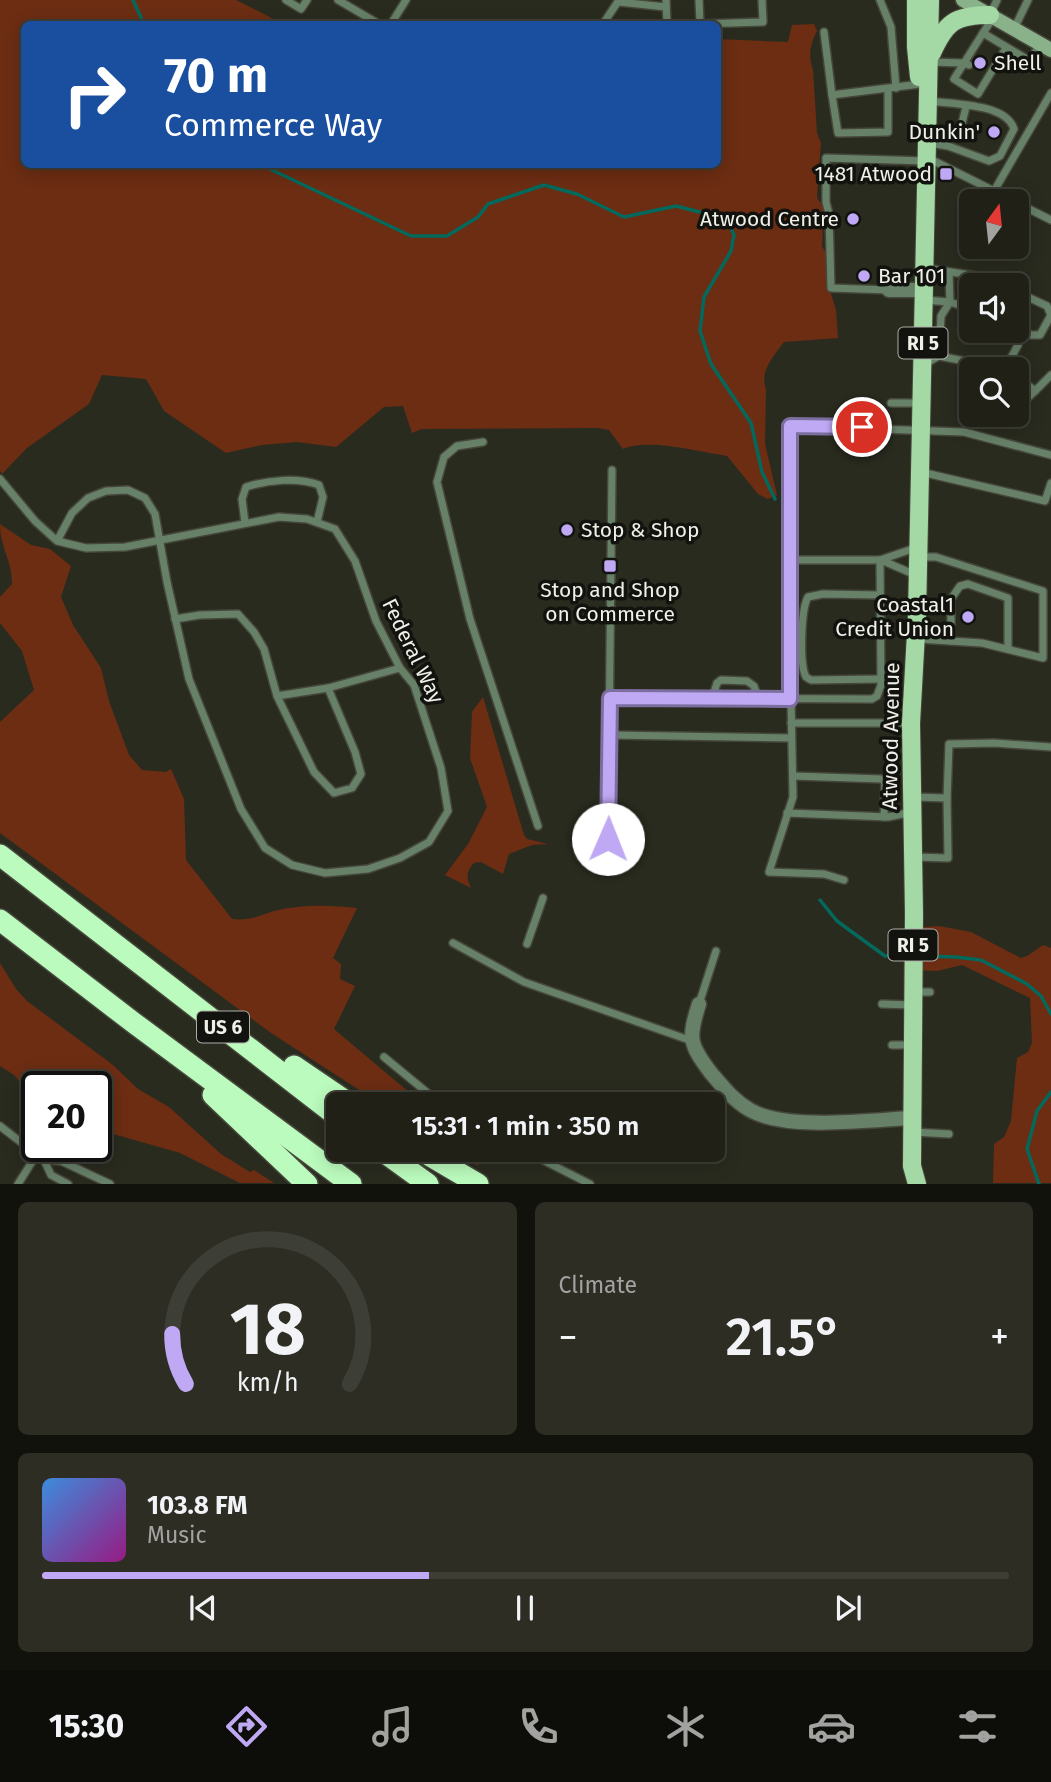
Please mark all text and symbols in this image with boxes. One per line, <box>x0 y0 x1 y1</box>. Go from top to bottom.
text: 70 m <box>164 46 268 105</box>
icon: right <box>49 49 140 140</box>
place label: Shell <box>994 50 1042 76</box>
marker: Shell <box>972 55 988 71</box>
text: Commerce Way <box>164 106 382 144</box>
place label: Dunkin' <box>909 119 980 145</box>
marker: Dunkin' <box>986 124 1002 140</box>
place label: 1481 Atwood <box>814 161 932 187</box>
marker: 1481 Atwood <box>938 166 954 182</box>
north arrow <box>959 189 1029 259</box>
map controls <box>959 189 1029 427</box>
place label: Atwood Centre <box>700 206 839 232</box>
marker: Atwood Centre <box>845 211 861 227</box>
place label: Bar 101 <box>878 263 945 289</box>
marker: Bar 101 <box>856 268 872 284</box>
button: sound <box>959 273 1029 343</box>
road number: RI 5 <box>898 328 948 358</box>
button: search <box>959 357 1029 427</box>
pin <box>832 397 892 457</box>
icon: arrive <box>843 408 881 446</box>
place label: Stop & Shop <box>581 517 699 543</box>
marker: Stop & Shop <box>559 522 575 538</box>
marker: Stop and Shop on Commerce <box>602 558 618 574</box>
place label: Stop and Shop on Commerce <box>540 577 680 627</box>
place label: Coastal1 Credit Union <box>835 592 954 642</box>
street label: Federal Way <box>376 594 450 708</box>
marker: Coastal1 Credit Union <box>960 609 976 625</box>
street label: Atwood Avenue <box>877 662 905 810</box>
position arrow <box>571 802 645 876</box>
road number: RI 5 <box>888 930 937 960</box>
road number: US 6 <box>197 1012 249 1042</box>
speed limit sign: 20 <box>21 1071 112 1162</box>
text: 15:31 · 1 min · 350 m <box>412 1111 639 1142</box>
text: Climate <box>559 1271 637 1299</box>
text: 18 <box>229 1287 305 1374</box>
text: 21.5° <box>726 1306 842 1369</box>
text: − <box>559 1314 578 1360</box>
text: + <box>990 1314 1009 1360</box>
text: km/h <box>236 1368 298 1398</box>
text: 103.8 FM <box>147 1490 247 1521</box>
text: Music <box>147 1521 207 1549</box>
icon: previous <box>184 1589 222 1627</box>
icon: pause <box>506 1589 544 1627</box>
icon: next <box>829 1589 867 1627</box>
icon: directions <box>222 1702 271 1751</box>
icon: music <box>368 1702 417 1751</box>
icon: phone <box>514 1702 563 1751</box>
icon: climate <box>661 1702 710 1751</box>
icon: car <box>807 1702 856 1751</box>
icon: filters <box>953 1702 1002 1751</box>
text: 15:30 <box>49 1707 124 1745</box>

